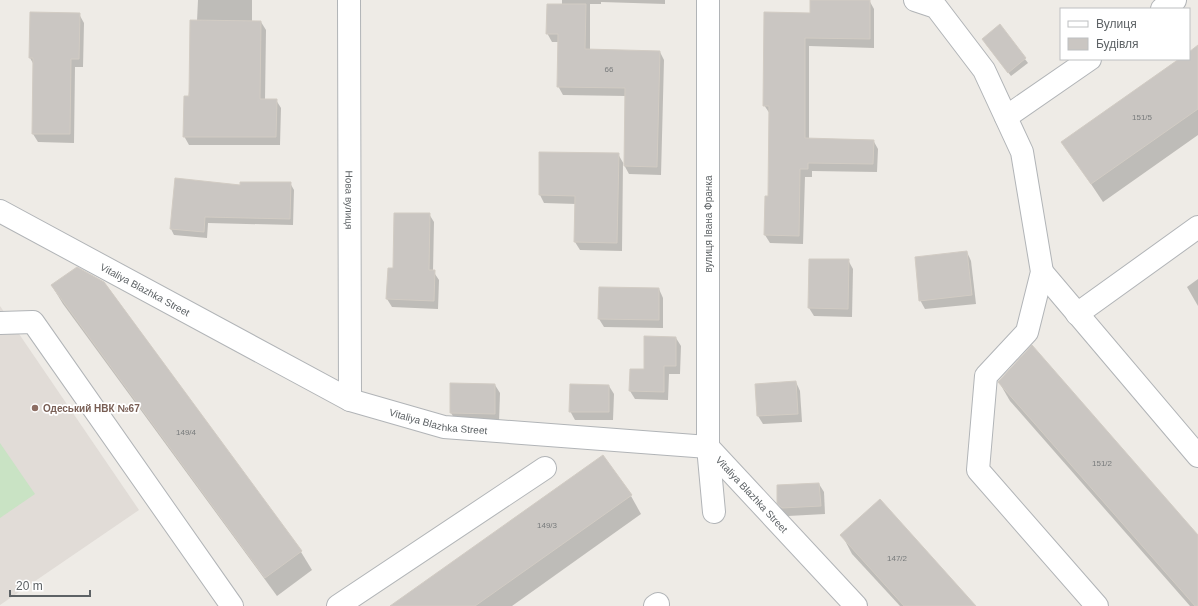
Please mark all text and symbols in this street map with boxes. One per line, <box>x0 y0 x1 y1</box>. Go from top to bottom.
legend <box>1060 8 1190 60</box>
text: Вулиця <box>1096 17 1137 31</box>
text: Будівля <box>1096 37 1138 51</box>
house number: 66 <box>605 65 614 74</box>
house number: 151/5 <box>1132 113 1153 122</box>
street label: Нова вулиця <box>344 171 355 229</box>
street label: вулиця Івана Франка <box>703 175 714 273</box>
street label: Vitaliya Blazhka Street <box>99 261 192 318</box>
marker: Одеський НВК №67 <box>30 403 40 413</box>
place label: Одеський НВК №67 <box>43 403 140 414</box>
street label: Vitaliya Blazhka Street <box>388 406 488 436</box>
house number: 149/4 <box>176 428 197 437</box>
street label: Vitaliya Blazhka Street <box>714 454 790 535</box>
house number: 151/2 <box>1092 459 1113 468</box>
house number: 149/3 <box>537 521 558 530</box>
house number: 147/2 <box>887 554 908 563</box>
scale bar <box>10 572 90 598</box>
text: 20 m <box>16 579 43 593</box>

